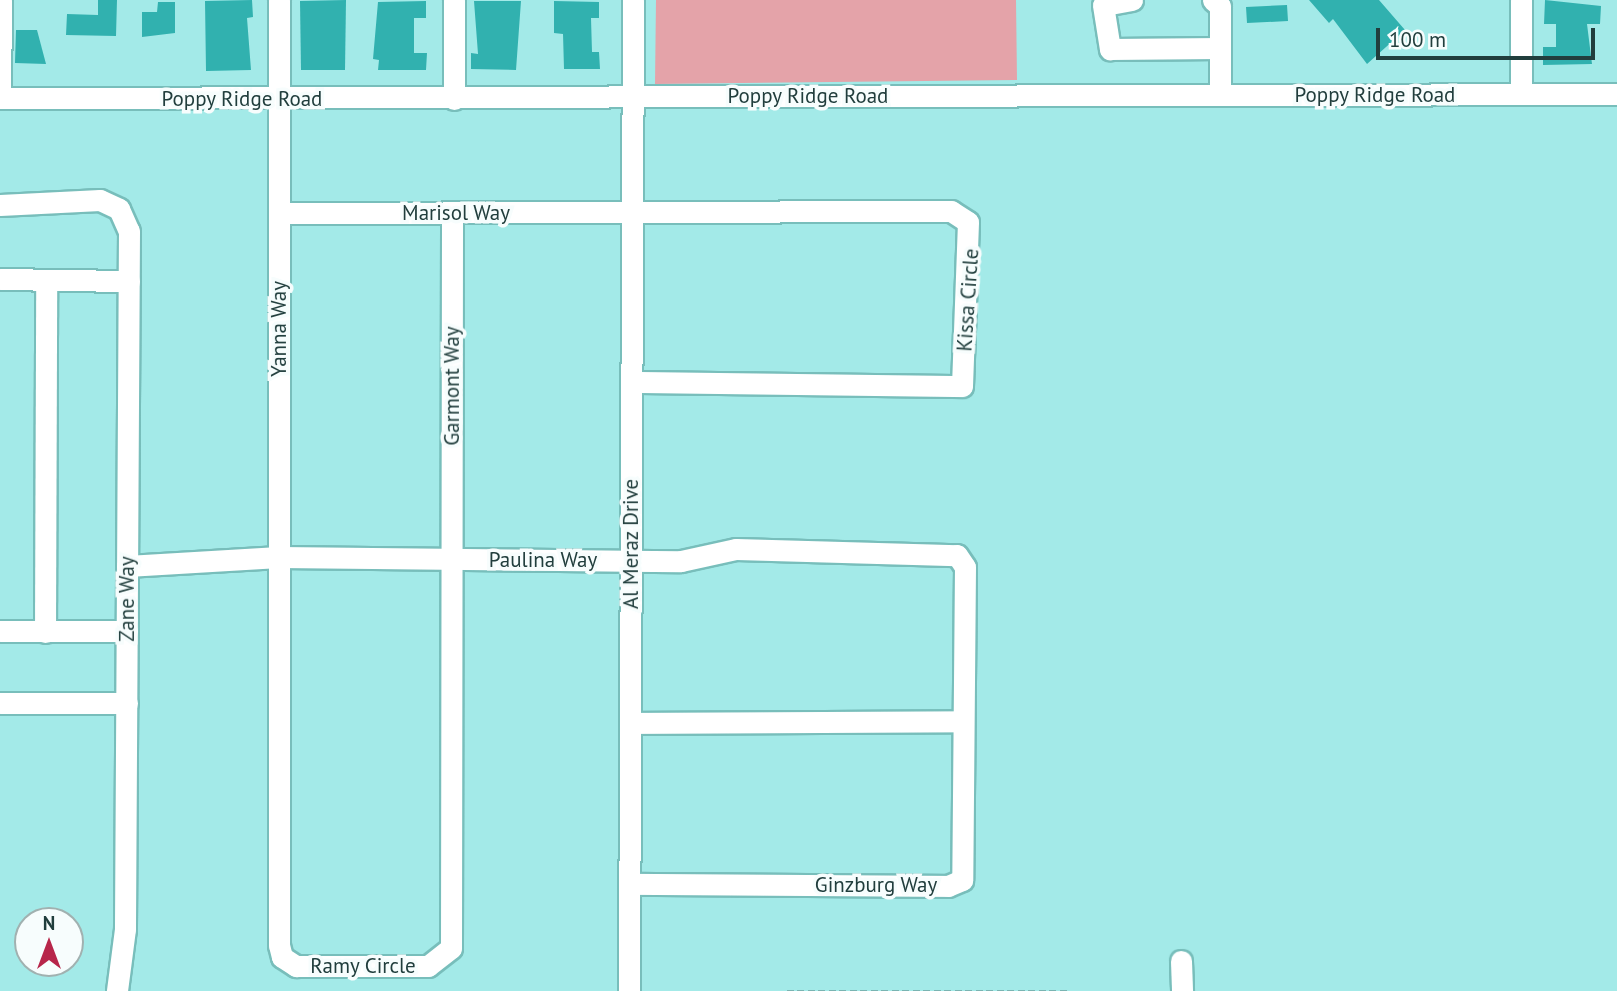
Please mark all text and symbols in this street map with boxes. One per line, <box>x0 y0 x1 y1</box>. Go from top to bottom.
scale bar <box>1379 14 1598 58</box>
text: 100 m <box>1389 26 1446 53</box>
street label: Poppy Ridge Road <box>1294 82 1456 108</box>
street label: Poppy Ridge Road <box>727 83 889 109</box>
street label: Poppy Ridge Road <box>161 86 323 112</box>
street label: Marisol Way <box>402 200 510 226</box>
street label: Kissa Circle <box>952 248 984 352</box>
street label: Yanna Way <box>266 281 292 377</box>
street label: Garmont Way <box>439 326 465 446</box>
street label: Al Meraz Drive <box>618 479 644 609</box>
street label: Paulina Way <box>489 547 597 573</box>
street label: Zane Way <box>114 556 140 642</box>
street label: Ginzburg Way <box>815 872 937 898</box>
north arrow <box>14 907 84 977</box>
text: N <box>43 911 55 935</box>
street label: Ramy Circle <box>310 953 416 979</box>

